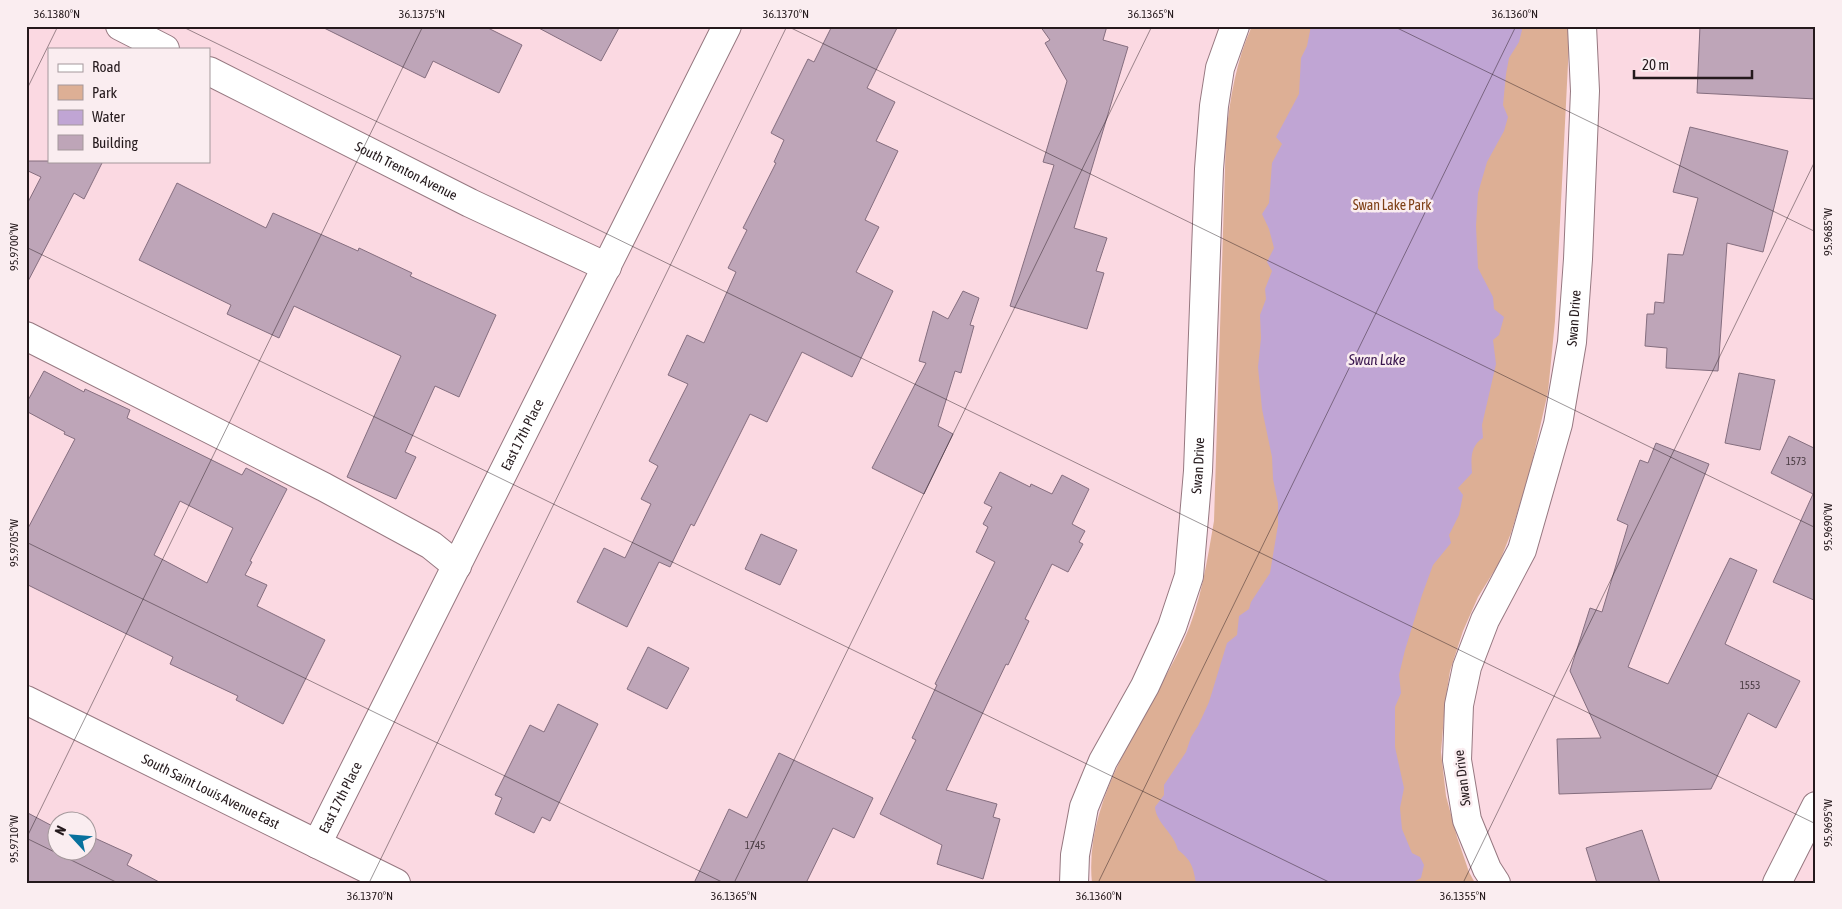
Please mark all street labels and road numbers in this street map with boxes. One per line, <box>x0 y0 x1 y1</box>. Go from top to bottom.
street label: South Trenton Avenue <box>352 138 460 203</box>
street label: Swan Drive <box>1563 289 1584 347</box>
street label: East 17th Place <box>498 396 547 473</box>
street label: Swan Drive <box>1188 437 1207 494</box>
street label: Swan Drive <box>1451 749 1473 807</box>
street label: South Saint Louis Avenue East <box>139 751 282 832</box>
street label: East 17th Place <box>316 759 365 836</box>

